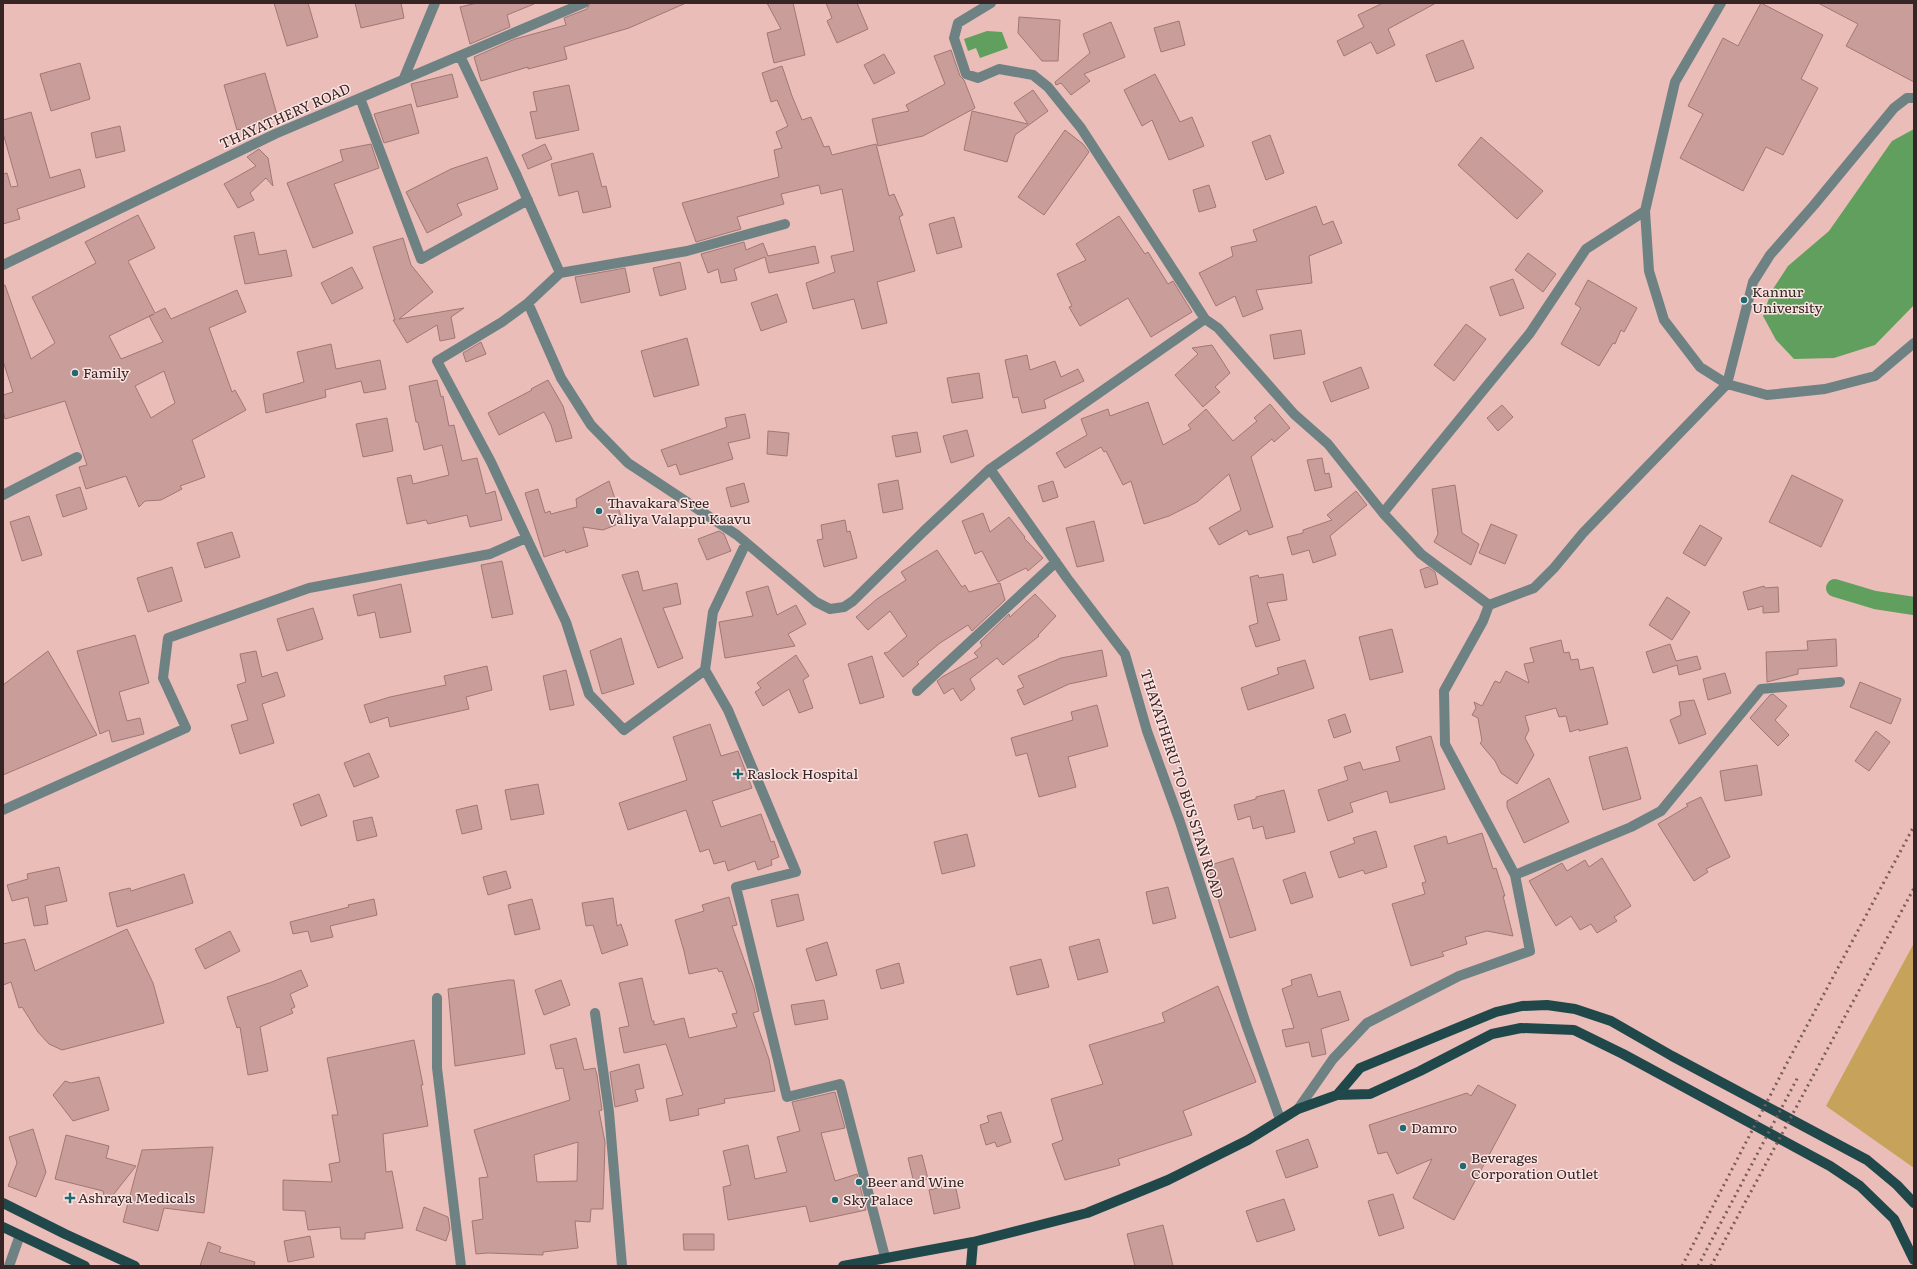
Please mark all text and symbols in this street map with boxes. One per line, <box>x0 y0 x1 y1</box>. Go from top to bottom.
street label: THAYATHERY ROAD <box>216 77 354 153</box>
place label: Kannur University <box>1752 281 1823 317</box>
marker: Kannur University <box>1739 295 1749 305</box>
place label: Family <box>83 362 130 382</box>
marker: Family <box>70 368 80 378</box>
place label: Thavakara Sree Valiya Valappu Kaavu <box>607 492 751 528</box>
marker: Thavakara Sree Valiya Valappu Kaavu <box>594 506 604 516</box>
street label: THAYATHERU TO BUS STAN ROAD <box>1136 666 1230 901</box>
place label: Raslock Hospital <box>747 763 859 783</box>
marker: Raslock Hospital <box>732 768 744 780</box>
place label: Damro <box>1411 1117 1457 1137</box>
marker: Damro <box>1398 1123 1408 1133</box>
place label: Beverages Corporation Outlet <box>1471 1147 1599 1183</box>
marker: Beverages Corporation Outlet <box>1458 1161 1468 1171</box>
place label: Beer and Wine <box>867 1171 964 1191</box>
marker: Beer and Wine <box>854 1177 864 1187</box>
place label: Ashraya Medicals <box>78 1187 195 1207</box>
place label: Sky Palace <box>843 1189 913 1209</box>
marker: Ashraya Medicals <box>65 1193 75 1203</box>
marker: Sky Palace <box>830 1195 840 1205</box>

